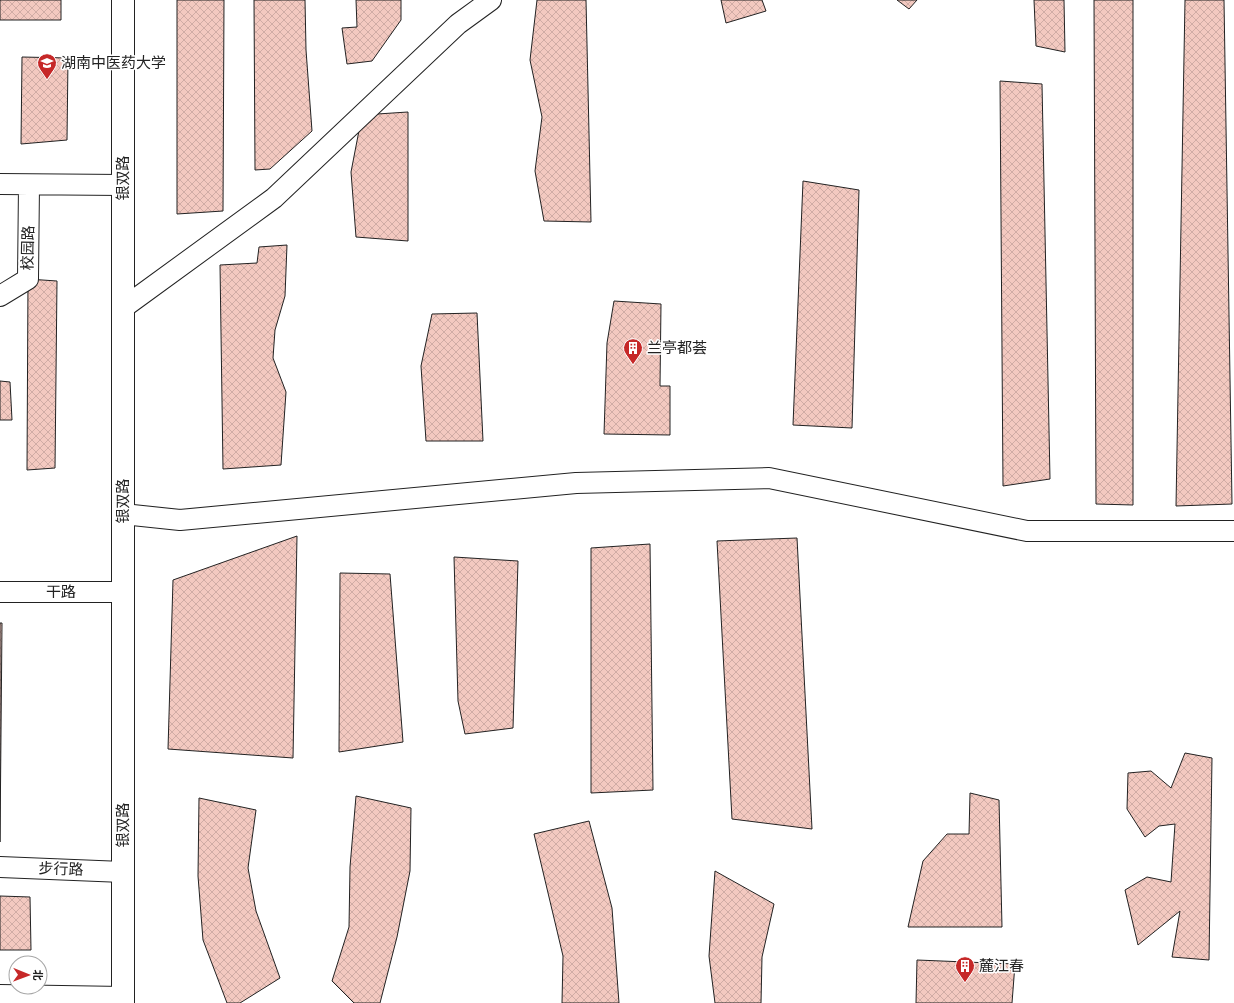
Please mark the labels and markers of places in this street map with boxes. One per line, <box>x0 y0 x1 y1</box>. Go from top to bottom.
school or university icon: 湖南中医药大学 <box>36 52 58 80</box>
place label: 湖南中医药大学 <box>61 52 166 74</box>
building icon: 兰亭都荟 <box>622 337 644 365</box>
place label: 兰亭都荟 <box>647 337 707 359</box>
building icon: 麓江春 <box>954 955 976 983</box>
place label: 麓江春 <box>979 955 1024 977</box>

